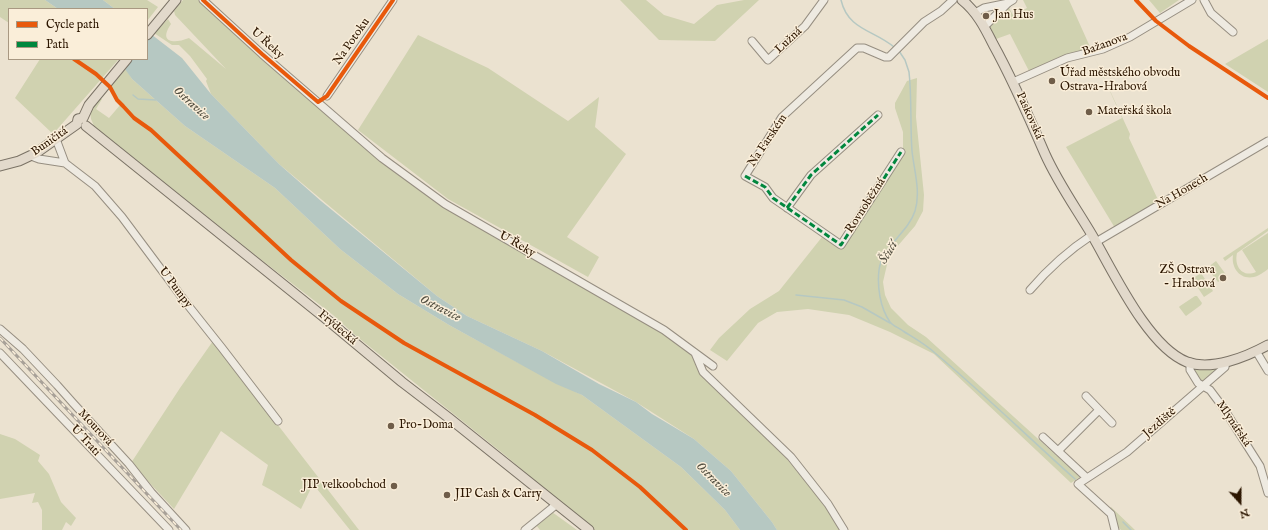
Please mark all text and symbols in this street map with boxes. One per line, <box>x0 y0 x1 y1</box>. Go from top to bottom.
legend <box>8 8 148 60</box>
place label: Jan Hus <box>994 9 1033 23</box>
marker: Jan Hus <box>981 11 991 21</box>
street label: Na Potoku <box>331 16 373 68</box>
text: Cycle path <box>46 17 99 32</box>
street label: U Řeky <box>247 25 287 63</box>
street label: Lužná <box>772 25 806 57</box>
street label: Bažanova <box>1080 30 1130 60</box>
text: Path <box>46 37 69 52</box>
place label: Úřad městského obvodu Ostrava-Hrabová <box>1060 67 1180 95</box>
marker: Úřad městského obvodu Ostrava-Hrabová <box>1047 76 1057 86</box>
water label: Ostravice <box>170 84 212 124</box>
street label: Paskovská <box>1012 90 1046 142</box>
place label: Mateřská škola <box>1097 105 1171 119</box>
marker: Mateřská škola <box>1084 107 1094 117</box>
street label: Na Farském <box>745 112 791 170</box>
street label: Buničitá <box>29 124 71 160</box>
street label: Na Honech <box>1153 171 1211 213</box>
street label: Rovnoběžná <box>843 176 889 236</box>
street label: U Řeky <box>496 229 538 261</box>
water label: Ščučí <box>876 239 902 267</box>
place label: ZŠ Ostrava - Hrabová <box>1160 264 1215 292</box>
street label: U Pumpy <box>155 265 195 311</box>
marker: ZŠ Ostrava - Hrabová <box>1218 273 1228 283</box>
water label: Ostravice <box>417 292 463 326</box>
street label: Frýdecká <box>315 308 359 348</box>
street label: Mlynářská <box>1212 398 1254 450</box>
street label: Jezdiště <box>1141 405 1179 441</box>
street label: Mourová <box>74 407 116 449</box>
place label: Pro-Doma <box>399 419 453 433</box>
marker: Pro-Doma <box>386 421 396 431</box>
street label: U Trati <box>67 422 103 460</box>
water label: Ostravice <box>692 459 734 501</box>
place label: JIP velkoobchod <box>302 479 386 493</box>
marker: JIP velkoobchod <box>389 481 399 491</box>
north arrow <box>1220 482 1260 522</box>
place label: JIP Cash & Carry <box>455 488 542 502</box>
marker: JIP Cash & Carry <box>442 490 452 500</box>
text: N <box>1237 505 1251 521</box>

